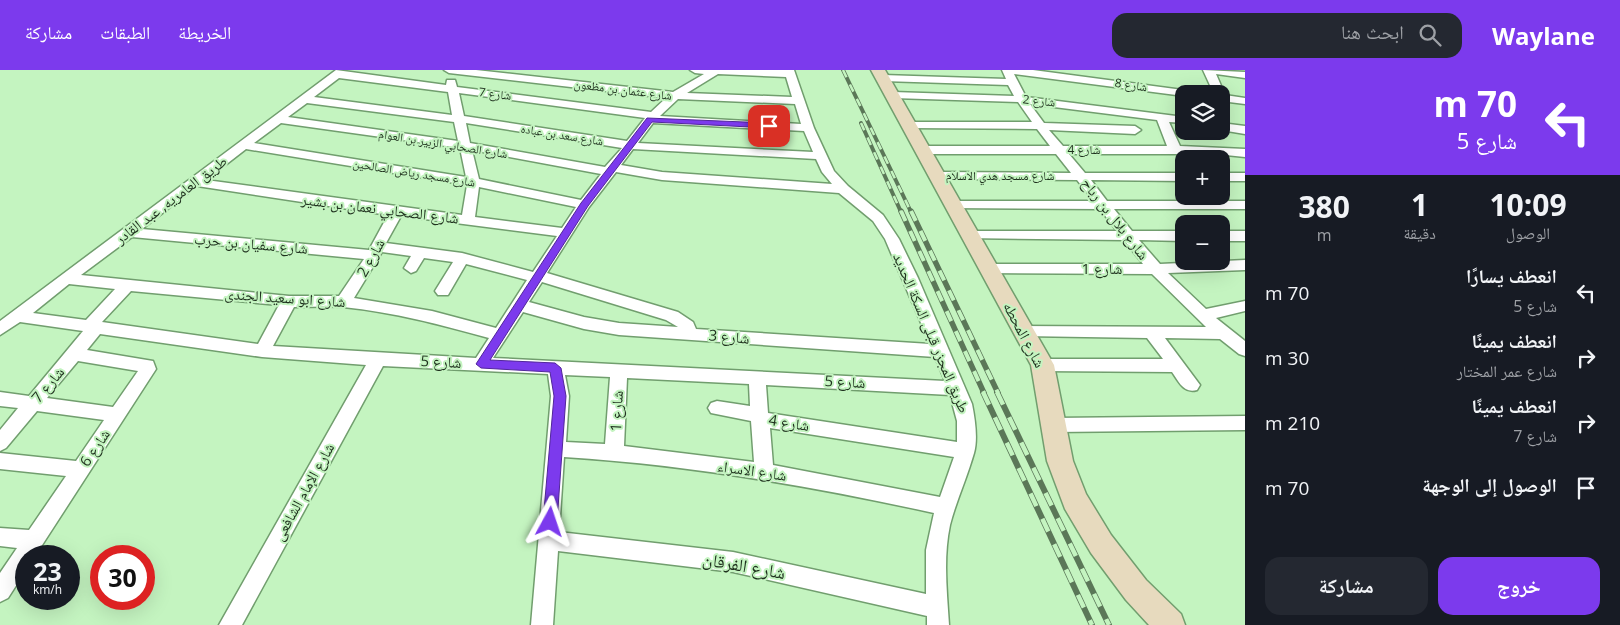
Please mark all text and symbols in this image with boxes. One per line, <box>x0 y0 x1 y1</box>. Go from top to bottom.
search box <box>1112 13 1462 58</box>
text: ابحث هنا <box>1341 19 1404 45</box>
text: Waylane <box>1492 19 1595 52</box>
text: مشاركة <box>25 20 72 44</box>
text: الطبقات <box>100 20 150 44</box>
text: الخريطة <box>178 20 231 44</box>
icon: search <box>1416 21 1444 49</box>
street label: شارع 8 <box>1114 74 1149 95</box>
street label: شارع عثمان بن مظعون <box>573 75 673 104</box>
text: 70 m <box>1434 80 1517 127</box>
street label: شارع 7 <box>478 83 512 104</box>
map controls <box>1175 85 1230 270</box>
button: layers <box>1175 85 1230 140</box>
street label: شارع 2 <box>1022 90 1056 111</box>
icon: left <box>1535 90 1600 155</box>
pin <box>748 105 790 147</box>
icon: arrive <box>755 112 783 140</box>
street label: شارع سعد بن عباده <box>520 120 605 149</box>
street label: شارع الصحابي الزبير بن العوام <box>377 125 509 164</box>
text: شارع 5 <box>1457 125 1517 155</box>
street label: شارع 4 <box>1068 141 1101 158</box>
street label: طريق العامريه, عبد القادر <box>110 150 231 249</box>
button: + <box>1175 150 1230 205</box>
street label: شارع مسجد رياض الصالحين <box>352 154 477 191</box>
street label: شارع مسجد هدي الاسلام <box>946 167 1054 186</box>
street label: شارع بلال بن رباح <box>1077 173 1154 264</box>
text: 1 <box>1411 184 1428 225</box>
text: 10:09 <box>1489 184 1567 225</box>
text: 380 <box>1298 186 1350 227</box>
street label: شارع الصحابي نعمان بن بشير <box>299 188 460 230</box>
button: − <box>1175 215 1230 270</box>
text: دقيقة <box>1403 222 1436 244</box>
text: الوصول <box>1506 222 1550 244</box>
text: m <box>1317 224 1332 246</box>
street label: شارع سفيان بن حرب <box>193 228 309 259</box>
street label: شارع 2 <box>351 235 390 281</box>
street label: طريق المجزر قبلى السكة الحديد <box>888 249 975 416</box>
street label: شارع 1 <box>1082 258 1123 279</box>
text: انعطف يسارًا <box>1466 263 1557 289</box>
icon: left <box>1572 279 1600 307</box>
text: 70 m <box>1265 280 1309 306</box>
street label: شارع ابو سعيد الجندى <box>224 283 346 312</box>
text: شارع 5 <box>1513 295 1557 317</box>
street label: شارع المحطه <box>998 298 1051 371</box>
street label: شارع 3 <box>708 324 750 349</box>
text: انعطف يمينًا <box>1471 328 1557 354</box>
icon: right <box>1572 344 1600 372</box>
text: 30 m <box>1265 345 1309 371</box>
street label: شارع 5 <box>420 350 462 373</box>
text: شارع عمر المختار <box>1457 360 1557 382</box>
street label: شارع 7 <box>26 362 69 407</box>
street label: شارع 5 <box>824 370 866 393</box>
street label: شارع 1 <box>605 390 628 432</box>
text: انعطف يمينًا <box>1471 393 1557 419</box>
street label: شارع 4 <box>767 409 811 436</box>
icon: right <box>1572 409 1600 437</box>
text: 210 m <box>1265 410 1320 436</box>
street label: شارع 6 <box>74 425 115 471</box>
text: شارع 7 <box>1513 425 1557 447</box>
street label: شارع الإمام الشافعى <box>268 439 339 544</box>
street label: شارع الاسراء <box>716 455 788 486</box>
text: الوصول إلى الوجهة <box>1422 472 1557 498</box>
icon: arrive <box>1572 474 1600 502</box>
text: 70 m <box>1265 475 1309 501</box>
position arrow <box>523 495 575 547</box>
speed limit sign: 30 <box>90 545 155 610</box>
street label: شارع الفرقان <box>701 546 788 584</box>
text: 23 <box>33 554 62 588</box>
button: مشاركة <box>1265 557 1428 615</box>
button: خروج <box>1438 557 1600 615</box>
text: km/h <box>33 581 62 598</box>

